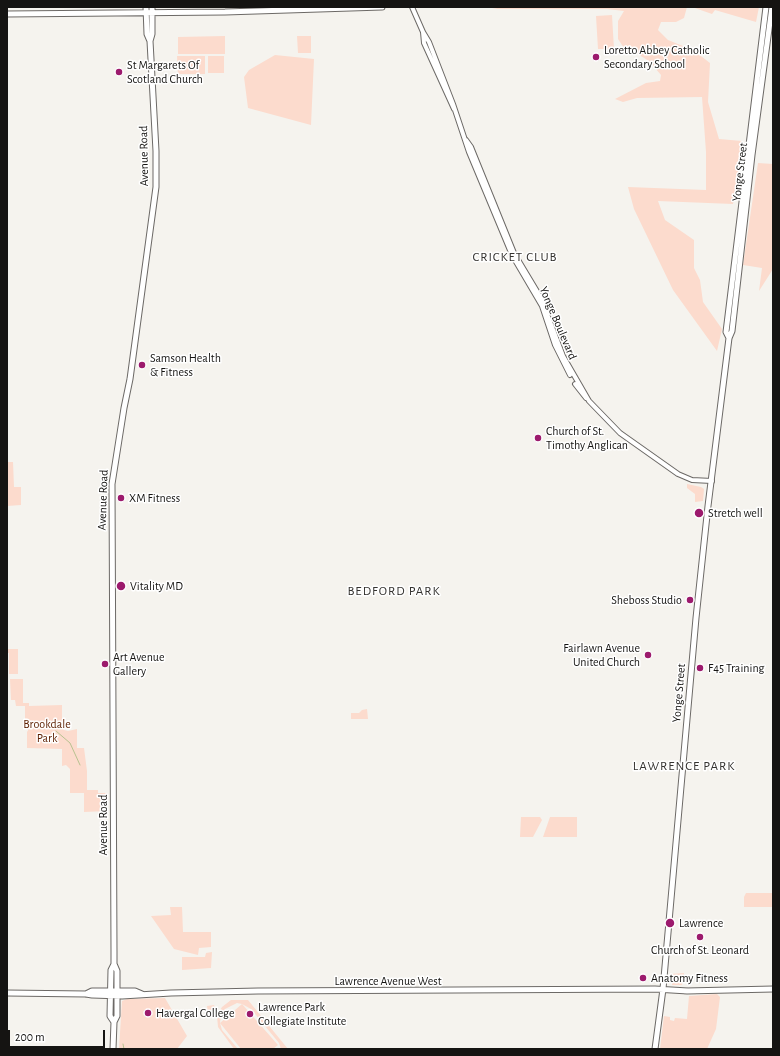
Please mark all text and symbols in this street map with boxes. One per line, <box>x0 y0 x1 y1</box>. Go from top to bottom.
place label: Loretto Abbey Catholic Secondary School <box>604 43 709 71</box>
marker: Loretto Abbey Catholic Secondary School <box>591 52 601 62</box>
place label: St Margarets Of Scotland Church <box>127 58 203 86</box>
marker: St Margarets Of Scotland Church <box>114 67 124 77</box>
street label: Avenue Road <box>136 125 152 187</box>
street label: Yonge Street <box>729 142 751 202</box>
district label: CRICKET CLUB <box>472 249 558 265</box>
street label: Yonge Boulevard <box>536 284 580 362</box>
place label: Samson Health & Fitness <box>150 351 221 379</box>
marker: Samson Health & Fitness <box>137 360 147 370</box>
place label: Church of St. Timothy Anglican <box>546 424 628 452</box>
marker: Church of St. Timothy Anglican <box>533 433 543 443</box>
street label: Avenue Road <box>95 469 111 531</box>
place label: XM Fitness <box>129 491 180 505</box>
marker: XM Fitness <box>116 493 126 503</box>
place label: Stretch well <box>708 506 763 520</box>
marker: Stretch well <box>693 507 705 519</box>
place label: Vitality MD <box>130 579 183 593</box>
marker: Vitality MD <box>115 580 127 592</box>
district label: BEDFORD PARK <box>347 583 441 599</box>
place label: Sheboss Studio <box>611 593 682 607</box>
marker: Sheboss Studio <box>685 595 695 605</box>
place label: Fairlawn Avenue United Church <box>563 641 640 669</box>
place label: Art Avenue Gallery <box>113 650 164 678</box>
marker: Fairlawn Avenue United Church <box>643 650 653 660</box>
marker: Art Avenue Gallery <box>100 659 110 669</box>
place label: F45 Training <box>708 661 764 675</box>
street label: Yonge Street <box>669 663 689 723</box>
marker: F45 Training <box>695 663 705 673</box>
park label: Brookdale Park <box>23 717 71 745</box>
district label: LAWRENCE PARK <box>633 758 735 774</box>
street label: Avenue Road <box>96 795 110 855</box>
place label: Lawrence <box>679 916 723 930</box>
marker: Lawrence <box>664 917 676 929</box>
marker: Church of St. Leonard <box>695 932 705 942</box>
place label: Church of St. Leonard <box>651 943 749 957</box>
place label: Anatomy Fitness <box>651 971 728 985</box>
marker: Anatomy Fitness <box>638 973 648 983</box>
street label: Lawrence Avenue West <box>334 974 442 988</box>
place label: Lawrence Park Collegiate Institute <box>258 1000 346 1028</box>
place label: Havergal College <box>156 1006 234 1020</box>
marker: Havergal College <box>143 1008 153 1018</box>
marker: Lawrence Park Collegiate Institute <box>245 1009 255 1019</box>
scale bar <box>10 1022 107 1048</box>
text: 200 m <box>15 1031 45 1043</box>

